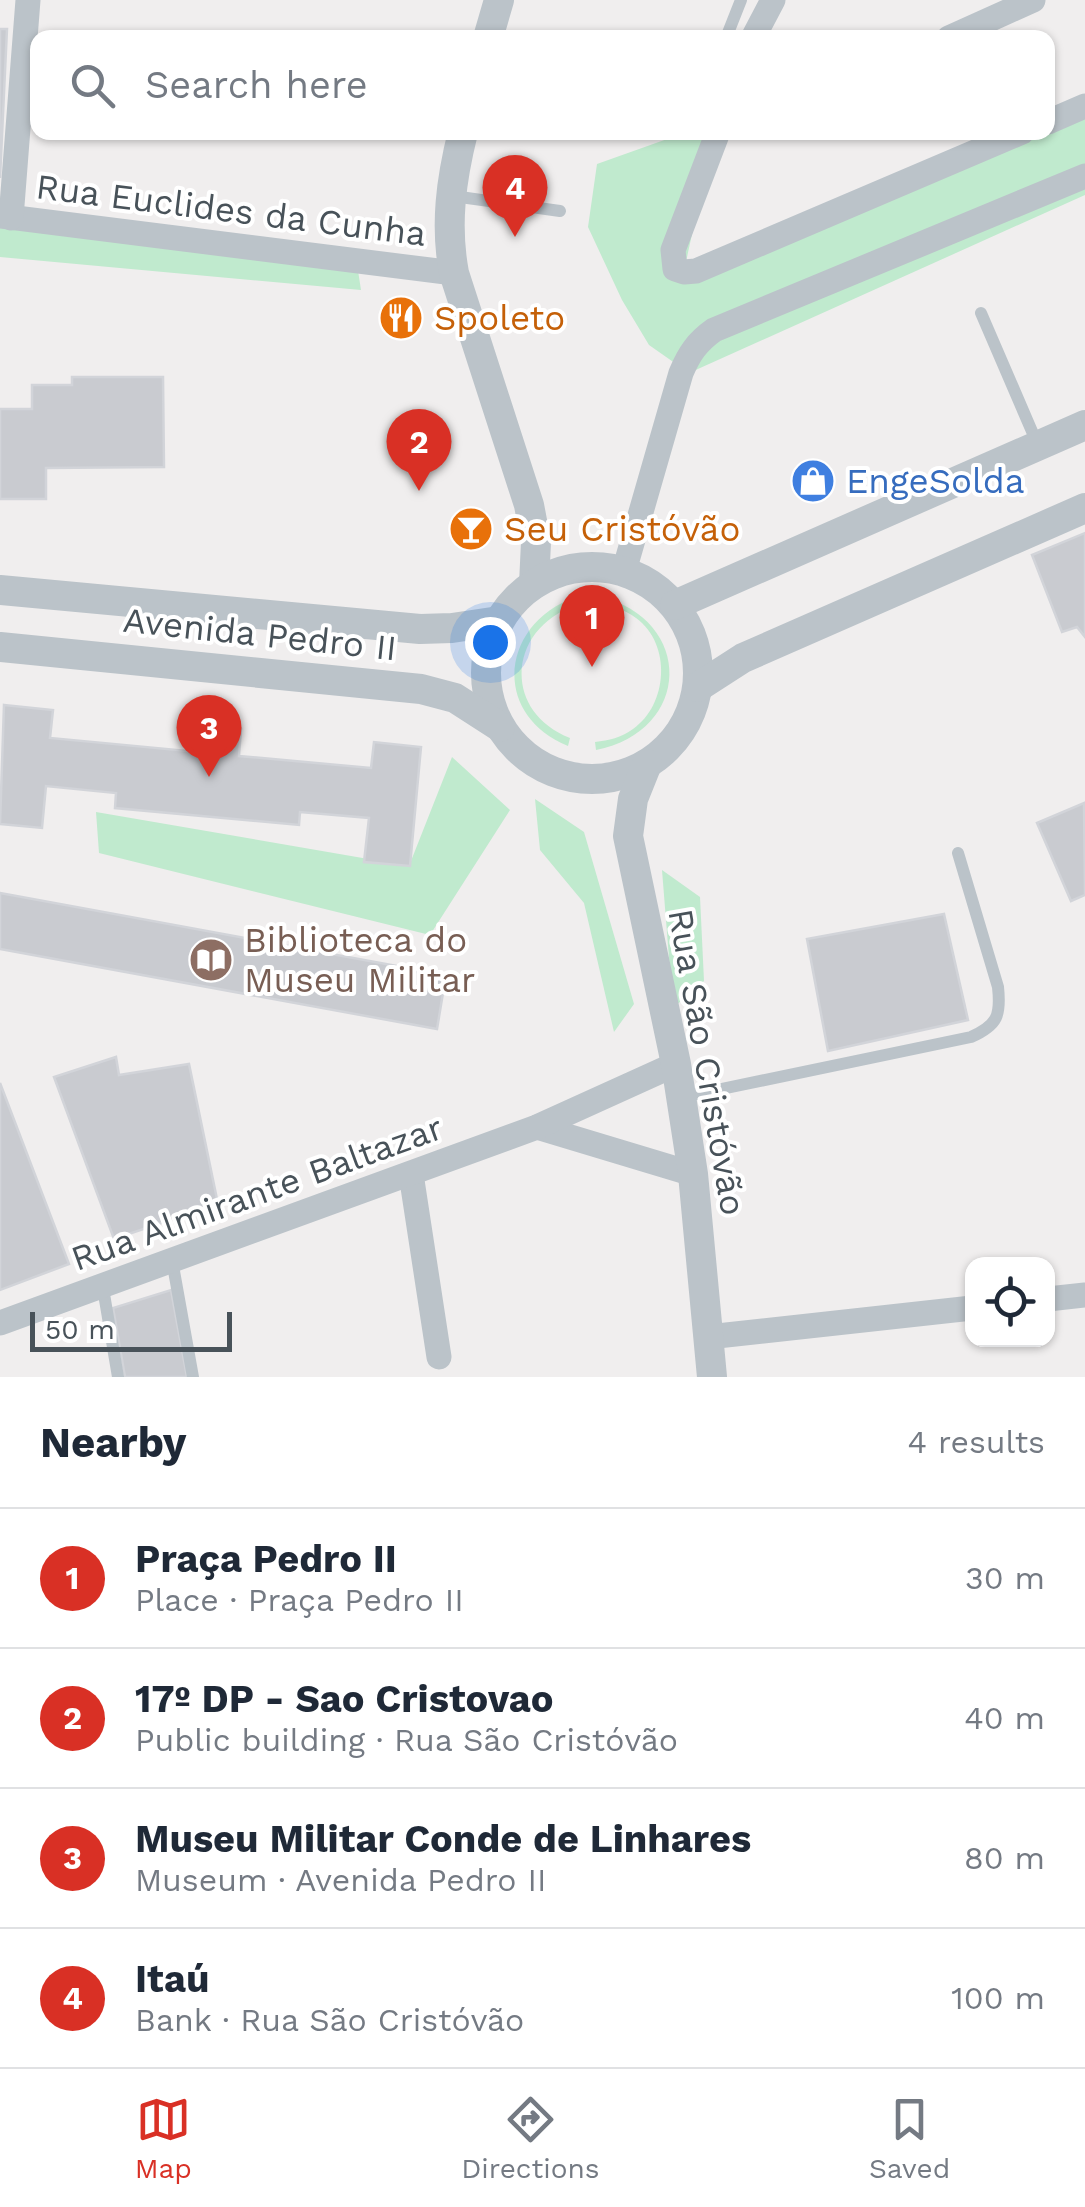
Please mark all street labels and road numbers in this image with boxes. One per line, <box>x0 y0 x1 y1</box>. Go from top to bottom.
street label: Rua Euclides da Cunha <box>34 165 428 255</box>
street label: Avenida Pedro II <box>121 599 399 669</box>
street label: Rua São Cristóvão <box>659 905 755 1219</box>
street label: Rua Almirante Baltazar <box>66 1106 448 1280</box>

